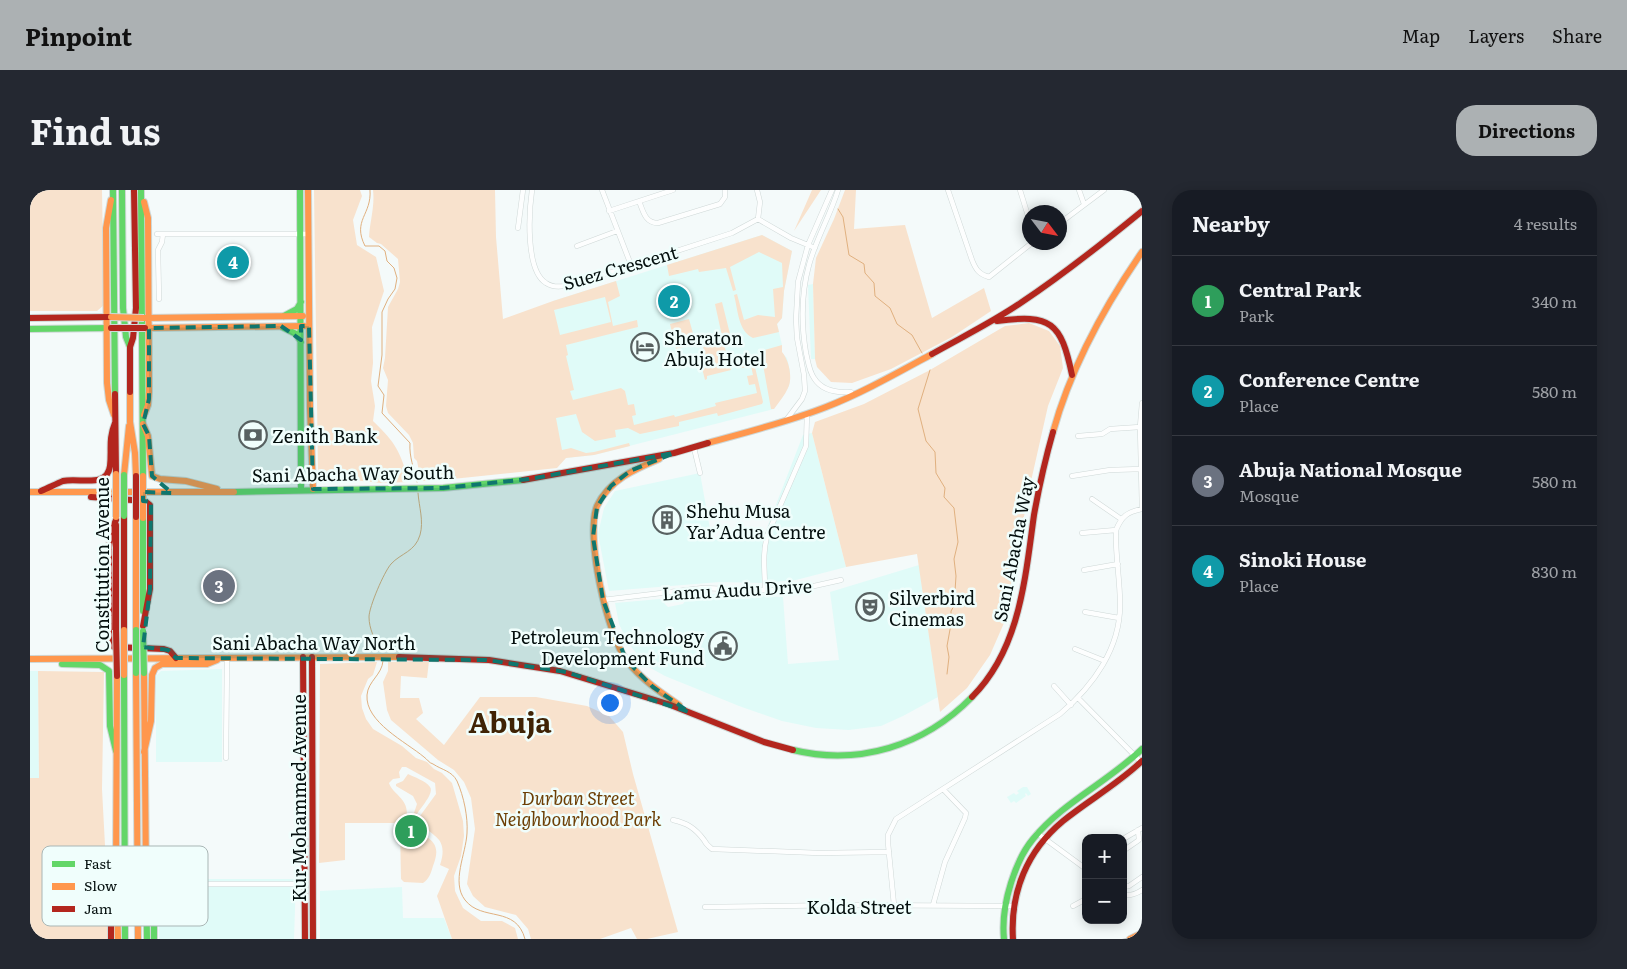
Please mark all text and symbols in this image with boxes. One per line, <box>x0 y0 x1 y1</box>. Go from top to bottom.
text: Pinpoint <box>25 18 132 53</box>
text: Map <box>1402 22 1440 49</box>
text: Layers <box>1468 22 1524 49</box>
text: Share <box>1552 22 1602 49</box>
text: Find us <box>30 104 160 156</box>
button: Directions <box>1456 105 1597 156</box>
north arrow <box>1022 205 1067 250</box>
text: Nearby <box>1192 207 1270 238</box>
text: 4 results <box>1514 211 1577 235</box>
street label: Suez Crescent <box>559 238 681 296</box>
pin: 4 <box>217 243 249 281</box>
text: Central Park <box>1239 275 1361 303</box>
pin: 2 <box>658 282 690 320</box>
text: 1 <box>1205 289 1211 313</box>
text: 340 m <box>1532 289 1577 313</box>
text: Park <box>1239 303 1274 327</box>
place label: Sheraton Abuja Hotel <box>664 324 765 372</box>
hotel icon: Sheraton Abuja Hotel <box>630 332 660 362</box>
text: Conference Centre <box>1239 365 1420 393</box>
text: 2 <box>1204 379 1212 403</box>
text: 580 m <box>1532 379 1577 403</box>
text: Place <box>1239 393 1279 417</box>
bank icon: Zenith Bank <box>238 420 268 450</box>
place label: Zenith Bank <box>272 422 378 449</box>
text: Abuja National Mosque <box>1239 455 1462 483</box>
street label: Sani Abacha Way South <box>252 458 455 488</box>
text: 3 <box>1204 469 1212 493</box>
text: 580 m <box>1532 469 1577 493</box>
street label: Sani Abacha Way <box>986 473 1040 624</box>
street label: Constitution Avenue <box>88 477 115 653</box>
text: Mosque <box>1239 483 1299 507</box>
place label: Shehu Musa Yar’Adua Centre <box>686 497 826 545</box>
building icon: Shehu Musa Yar’Adua Centre <box>652 505 682 535</box>
text: Sinoki House <box>1239 545 1367 573</box>
text: 4 <box>1203 559 1213 583</box>
text: 830 m <box>1532 559 1577 583</box>
pin: 3 <box>203 567 235 605</box>
street label: Lamu Audu Drive <box>661 572 813 606</box>
text: Place <box>1239 573 1279 597</box>
place label: Silverbird Cinemas <box>889 584 975 632</box>
theatre icon: Silverbird Cinemas <box>855 592 885 622</box>
place label: Petroleum Technology Development Fund <box>510 623 705 671</box>
street label: Sani Abacha Way North <box>212 629 416 656</box>
public building icon: Petroleum Technology Development Fund <box>708 631 738 661</box>
your location <box>597 690 623 716</box>
street label: Kur Mohammed Avenue <box>285 694 312 902</box>
district label: Abuja <box>468 700 552 742</box>
park label: Durban Street Neighbourhood Park <box>495 784 661 832</box>
pin: 1 <box>395 812 427 850</box>
map controls <box>1082 834 1127 924</box>
button: + <box>1082 834 1127 879</box>
legend <box>42 846 208 926</box>
text: Fast <box>84 853 112 873</box>
text: Slow <box>84 875 117 895</box>
button: − <box>1082 879 1127 924</box>
street label: Kolda Street <box>806 893 912 920</box>
text: Jam <box>84 898 113 918</box>

